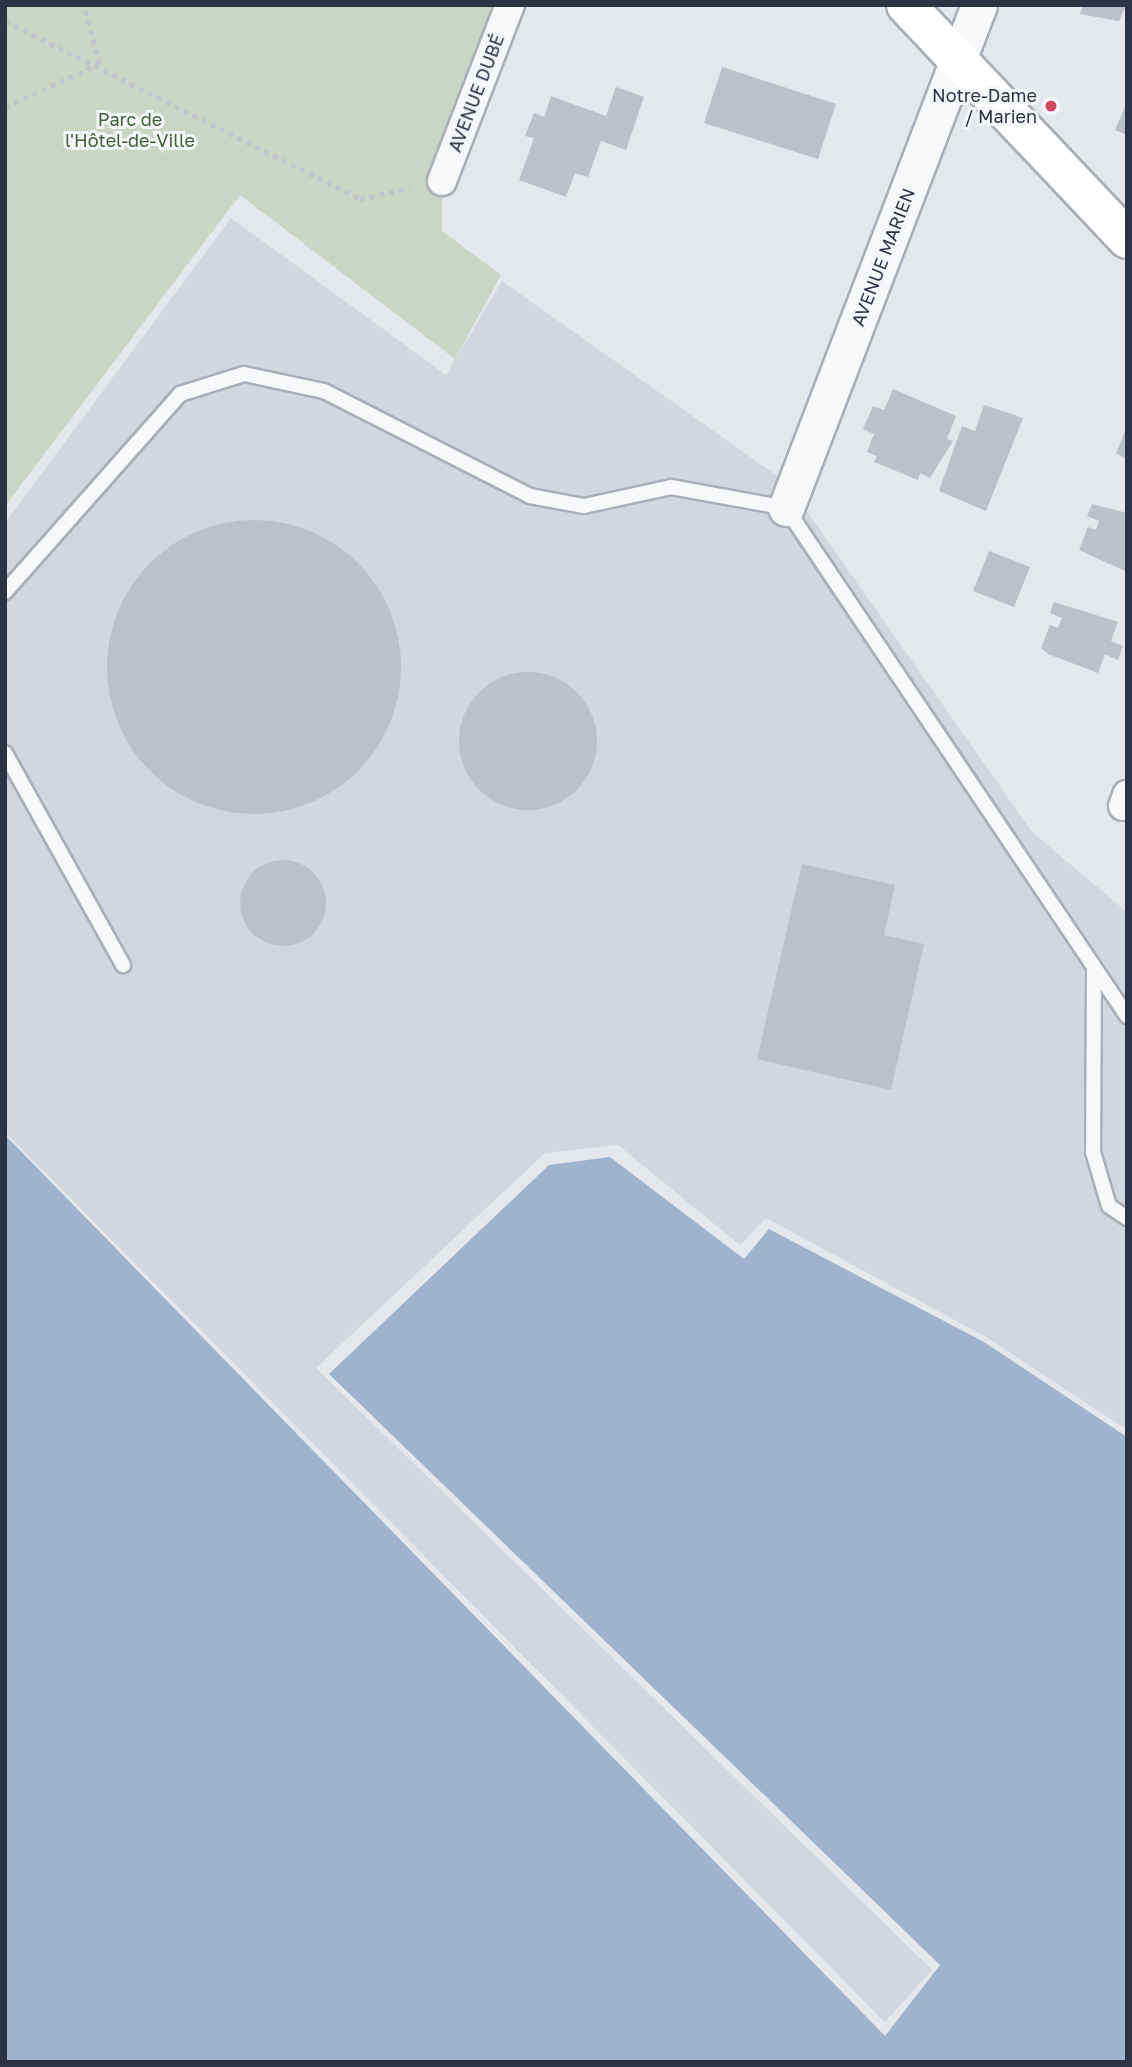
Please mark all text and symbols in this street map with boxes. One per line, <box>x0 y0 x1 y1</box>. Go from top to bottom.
street label: AVENUE DUBÉ <box>444 31 508 155</box>
place label: Notre-Dame / Marien <box>932 85 1037 128</box>
marker: Notre-Dame / Marien <box>1043 98 1059 114</box>
park label: Parc de l'Hôtel-de-Ville <box>65 109 195 152</box>
street label: AVENUE MARIEN <box>847 185 919 329</box>

